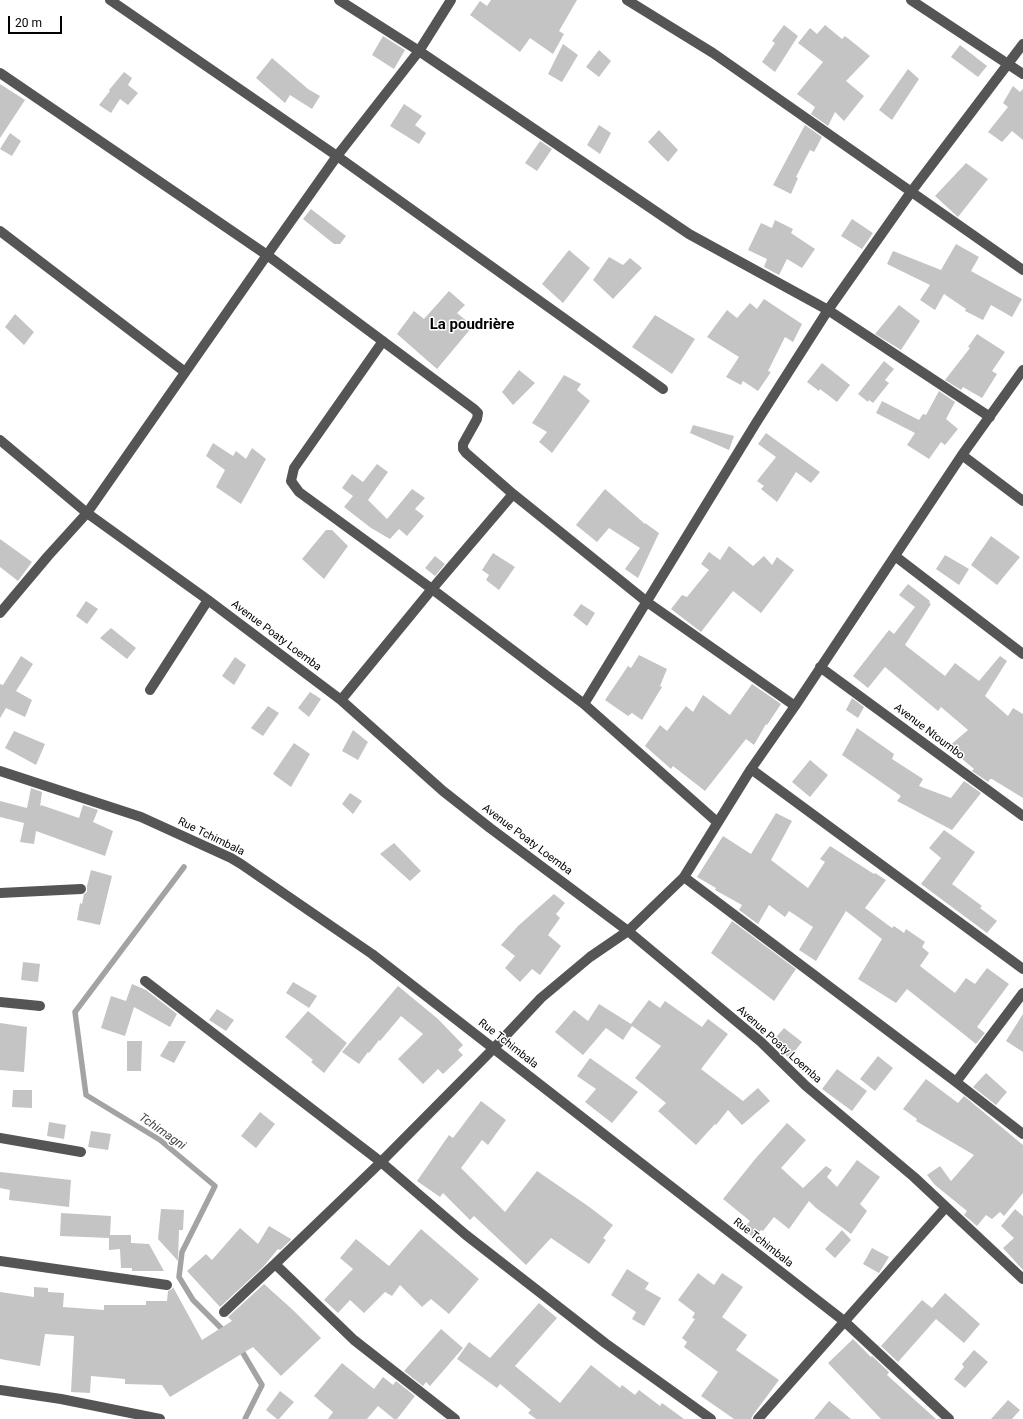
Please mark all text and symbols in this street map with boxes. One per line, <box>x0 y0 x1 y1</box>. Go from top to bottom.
scale bar <box>10 8 64 34</box>
text: 20 m <box>15 16 42 30</box>
district label: La poudrière <box>430 316 514 334</box>
street label: Avenue Poaty Loemba <box>228 598 324 674</box>
street label: Avenue Ntoumbo <box>891 701 967 763</box>
street label: Avenue Poaty Loemba <box>479 802 575 878</box>
street label: Rue Tchimbala <box>176 815 246 859</box>
street label: Avenue Poaty Loemba <box>734 1004 824 1086</box>
street label: Rue Tchimbala <box>475 1017 541 1071</box>
water label: Tchimagni <box>136 1111 188 1153</box>
street label: Rue Tchimbala <box>730 1216 796 1270</box>

